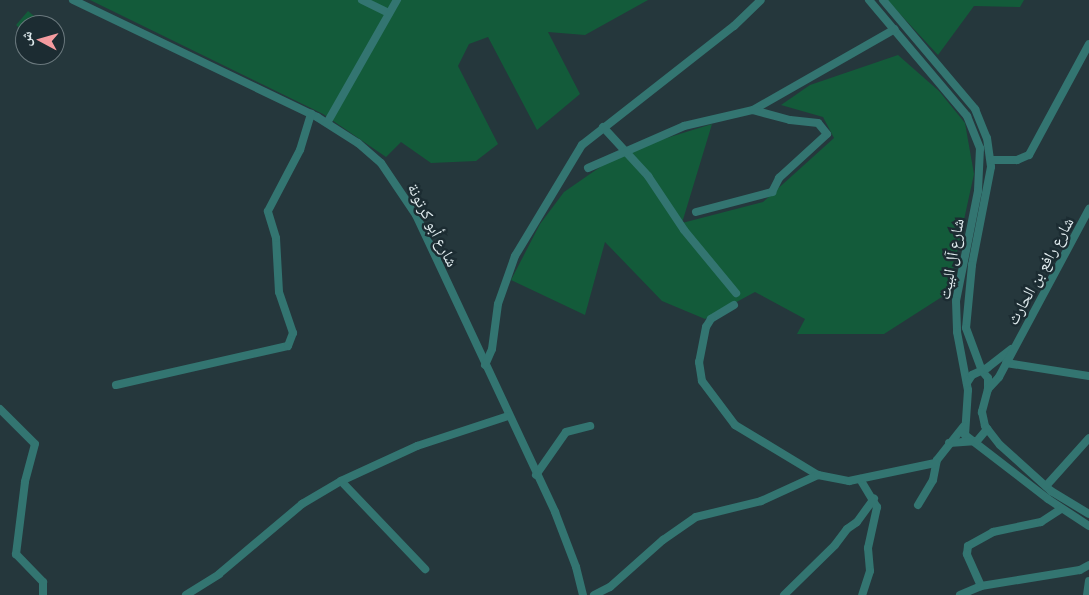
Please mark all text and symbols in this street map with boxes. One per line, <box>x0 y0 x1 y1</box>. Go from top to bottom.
north arrow <box>15 15 65 65</box>
text: ش <box>17 30 35 47</box>
street label: شارع أبو كرتونة <box>404 180 462 270</box>
street label: شارع رافع بن الحارث <box>1003 214 1077 328</box>
street label: شارع آل البيت <box>934 217 968 301</box>

